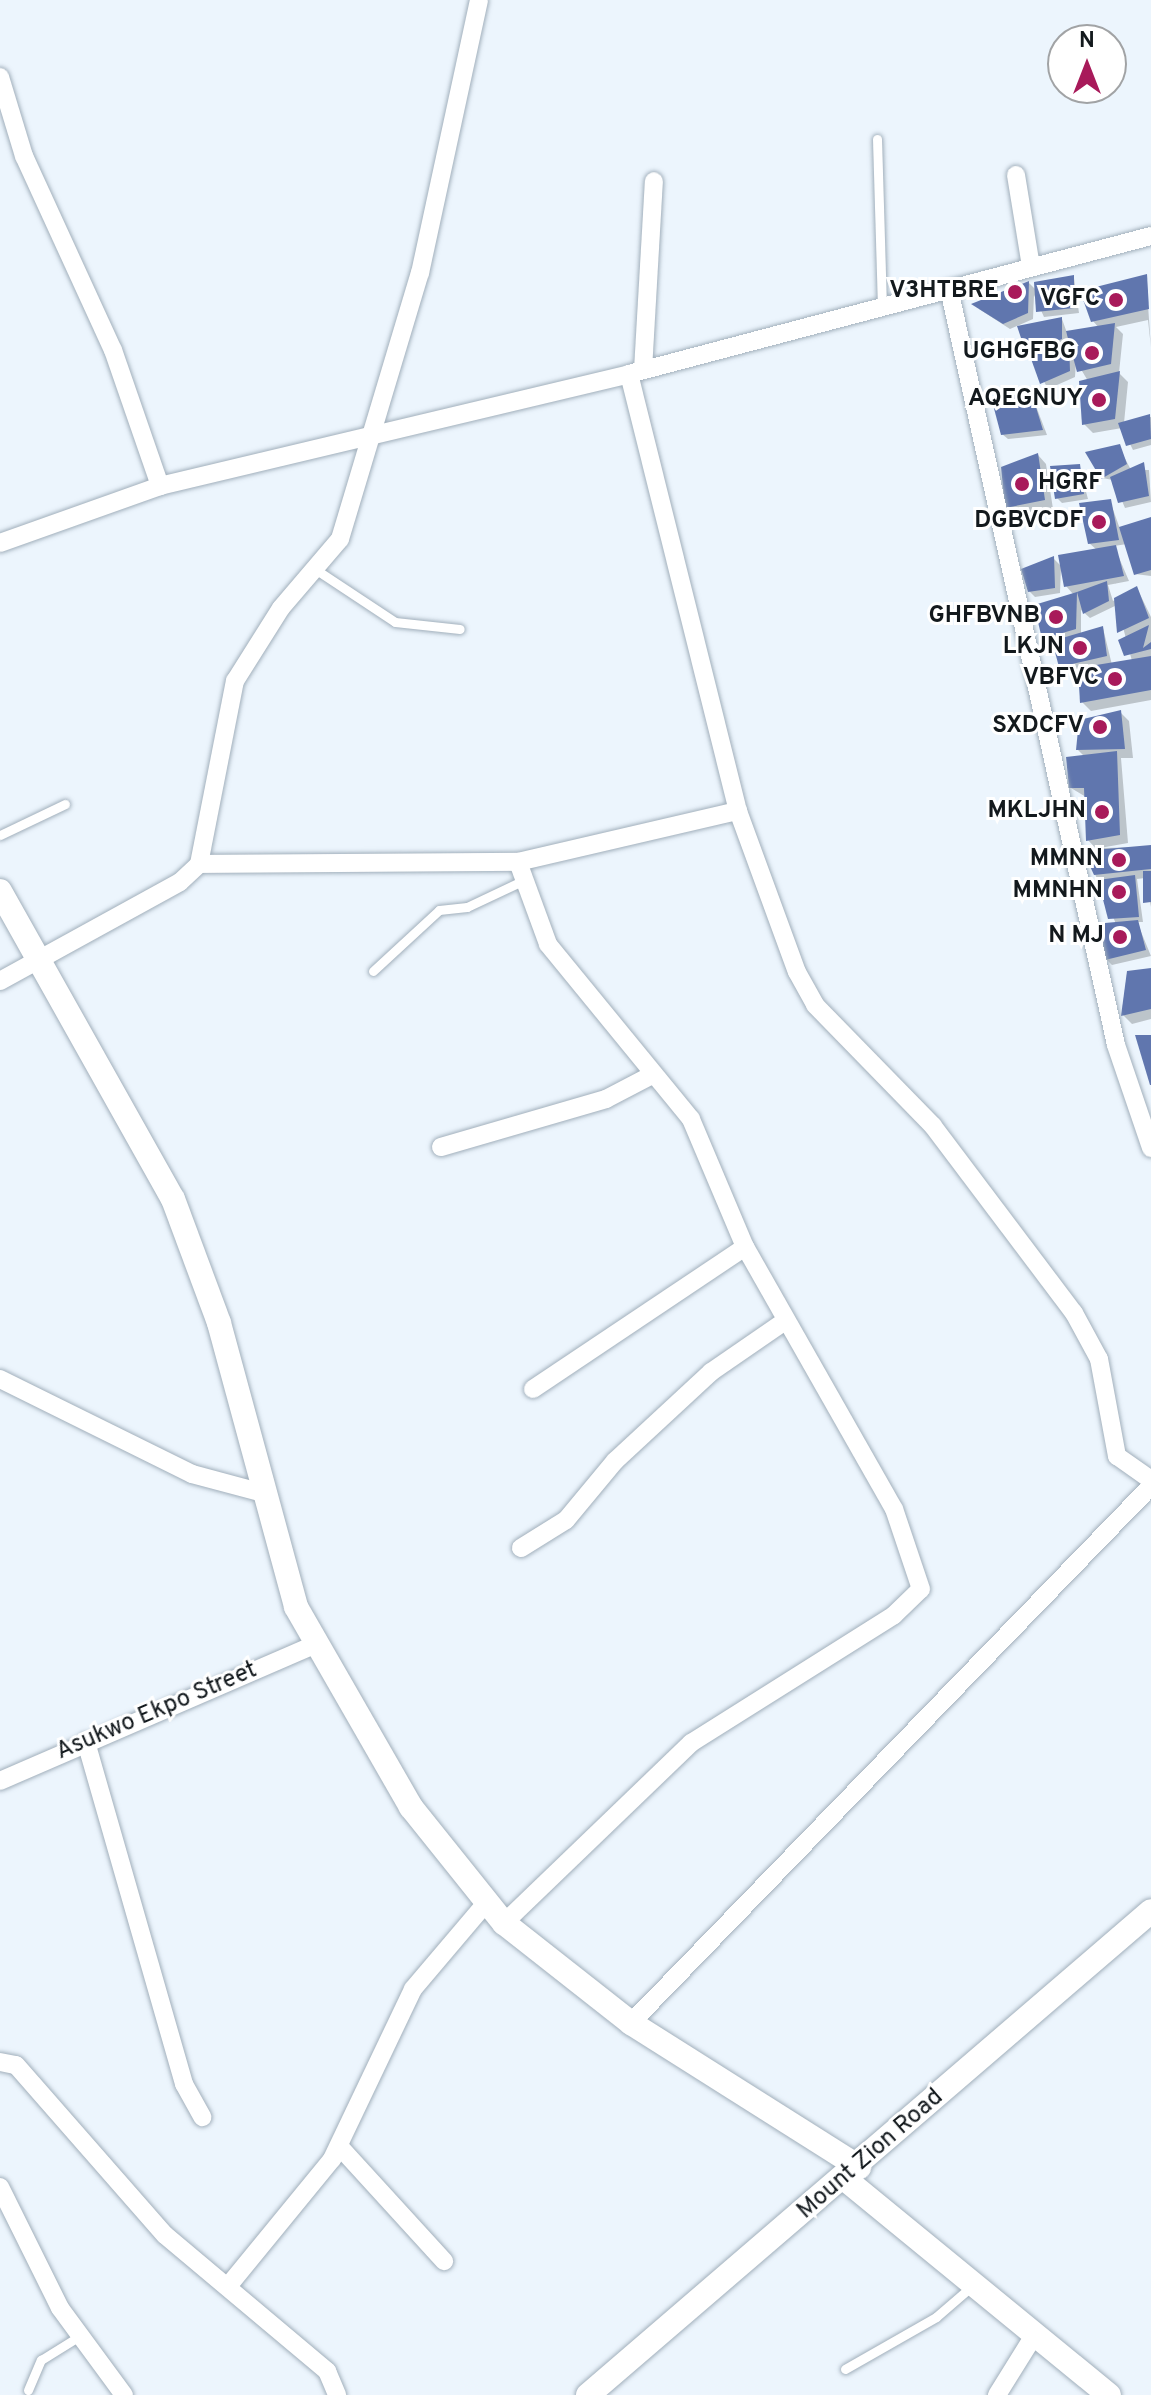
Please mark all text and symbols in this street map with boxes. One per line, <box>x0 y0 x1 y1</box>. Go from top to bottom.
north arrow <box>1047 24 1127 104</box>
text: N <box>1079 28 1095 55</box>
place label: V3HTBRE <box>889 278 999 306</box>
marker: V3HTBRE <box>1006 283 1024 301</box>
place label: VGFC <box>1040 286 1100 314</box>
marker: VGFC <box>1107 291 1125 309</box>
place label: UGHGFBG <box>962 339 1076 367</box>
marker: UGHGFBG <box>1083 344 1101 362</box>
place label: AQEGNUY <box>968 386 1083 414</box>
marker: AQEGNUY <box>1090 391 1108 409</box>
place label: HGRF <box>1038 470 1102 498</box>
marker: HGRF <box>1013 475 1031 493</box>
place label: DGBVCDF <box>974 508 1083 536</box>
marker: DGBVCDF <box>1090 513 1108 531</box>
place label: GHFBVNB <box>928 603 1040 631</box>
marker: GHFBVNB <box>1047 608 1065 626</box>
place label: LKJN <box>1003 634 1064 662</box>
marker: LKJN <box>1071 639 1089 657</box>
place label: VBFVC <box>1023 665 1099 693</box>
marker: VBFVC <box>1106 670 1124 688</box>
place label: SXDCFV <box>992 713 1084 741</box>
marker: SXDCFV <box>1091 718 1109 736</box>
place label: MKLJHN <box>987 798 1086 826</box>
marker: MKLJHN <box>1093 803 1111 821</box>
place label: MMNN <box>1030 846 1103 874</box>
marker: MMNN <box>1110 851 1128 869</box>
place label: MMNHN <box>1013 878 1103 906</box>
marker: MMNHN <box>1110 883 1128 901</box>
place label: N MJ <box>1048 923 1104 951</box>
marker: N MJ <box>1111 928 1129 946</box>
street label: Asukwo Ekpo Street <box>52 1657 262 1767</box>
street label: Mount Zion Road <box>792 2084 950 2226</box>

